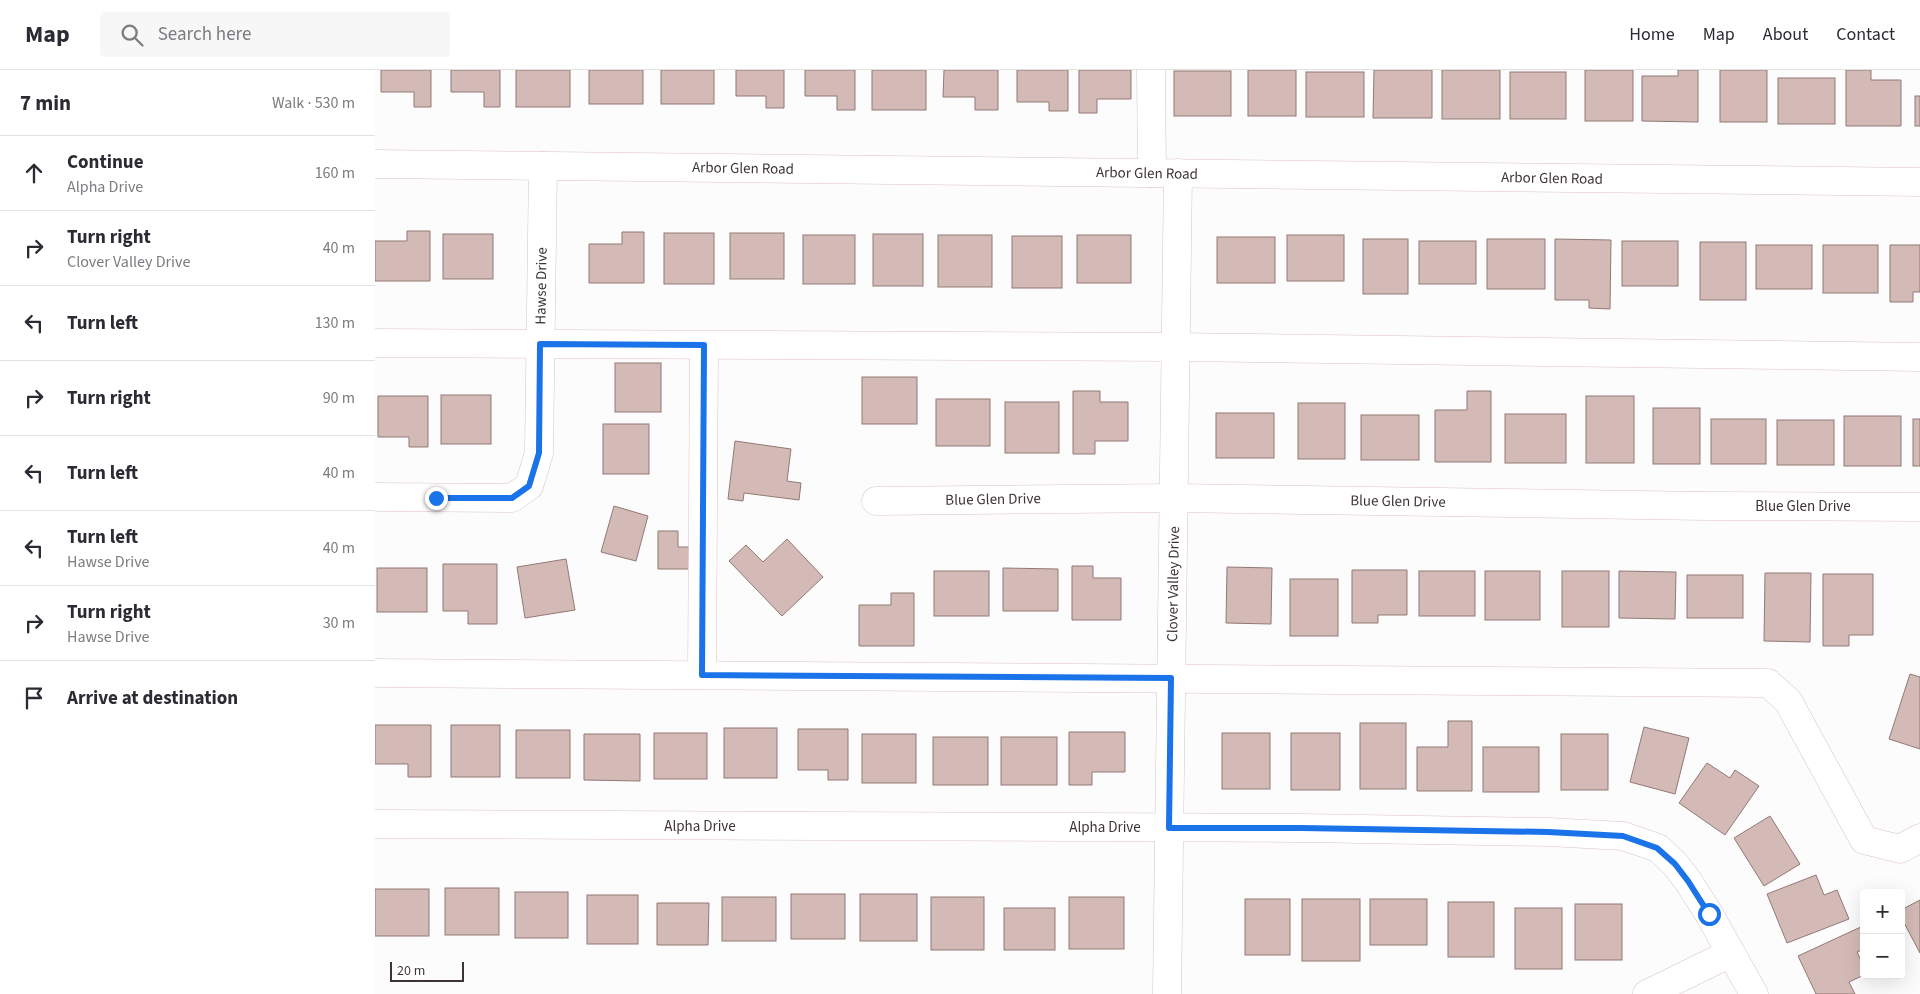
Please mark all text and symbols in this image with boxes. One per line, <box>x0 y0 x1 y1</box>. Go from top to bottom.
search box <box>100 12 450 57</box>
text: Map <box>25 17 70 52</box>
icon: search <box>118 21 146 49</box>
text: Search here <box>158 21 251 48</box>
text: Home <box>1629 22 1675 47</box>
text: Map <box>1703 22 1735 47</box>
text: About <box>1763 22 1808 47</box>
text: Contact <box>1836 22 1895 47</box>
text: 7 min <box>20 88 71 118</box>
text: Walk · 530 m <box>272 92 355 114</box>
text: Continue <box>67 149 144 176</box>
street label: Arbor Glen Road <box>692 157 794 180</box>
icon: ahead <box>20 159 48 187</box>
text: 160 m <box>315 162 355 184</box>
street label: Arbor Glen Road <box>1096 162 1198 185</box>
street label: Arbor Glen Road <box>1501 167 1603 190</box>
text: Alpha Drive <box>67 176 143 198</box>
text: Turn right <box>67 224 151 251</box>
icon: right <box>20 234 48 262</box>
text: 40 m <box>323 237 355 259</box>
street label: Hawse Drive <box>530 247 553 325</box>
text: Clover Valley Drive <box>67 251 190 273</box>
icon: left <box>20 309 48 337</box>
text: Turn left <box>67 310 138 337</box>
text: 130 m <box>315 312 355 334</box>
icon: right <box>20 384 48 412</box>
text: Turn right <box>67 385 151 412</box>
text: 90 m <box>323 387 355 409</box>
icon: left <box>20 459 48 487</box>
text: Turn left <box>67 460 138 487</box>
text: 40 m <box>323 462 355 484</box>
route end <box>425 487 448 510</box>
street label: Blue Glen Drive <box>945 488 1041 511</box>
street label: Blue Glen Drive <box>1350 490 1446 513</box>
street label: Blue Glen Drive <box>1755 496 1851 517</box>
text: Turn left <box>67 524 138 551</box>
street label: Clover Valley Drive <box>1162 526 1185 642</box>
icon: left <box>20 534 48 562</box>
text: 40 m <box>323 537 355 559</box>
text: Hawse Drive <box>67 551 150 573</box>
text: Turn right <box>67 599 151 626</box>
icon: right <box>20 609 48 637</box>
text: 30 m <box>323 612 355 634</box>
text: Hawse Drive <box>67 626 150 648</box>
icon: arrive <box>20 684 48 712</box>
text: Arrive at destination <box>67 685 238 712</box>
street label: Alpha Drive <box>664 816 736 837</box>
street label: Alpha Drive <box>1069 817 1141 838</box>
map controls <box>1860 889 1905 979</box>
button: + <box>1860 889 1905 934</box>
route start <box>1698 903 1721 926</box>
button: − <box>1860 934 1905 979</box>
scale bar <box>390 959 464 982</box>
text: 20 m <box>397 961 425 981</box>

